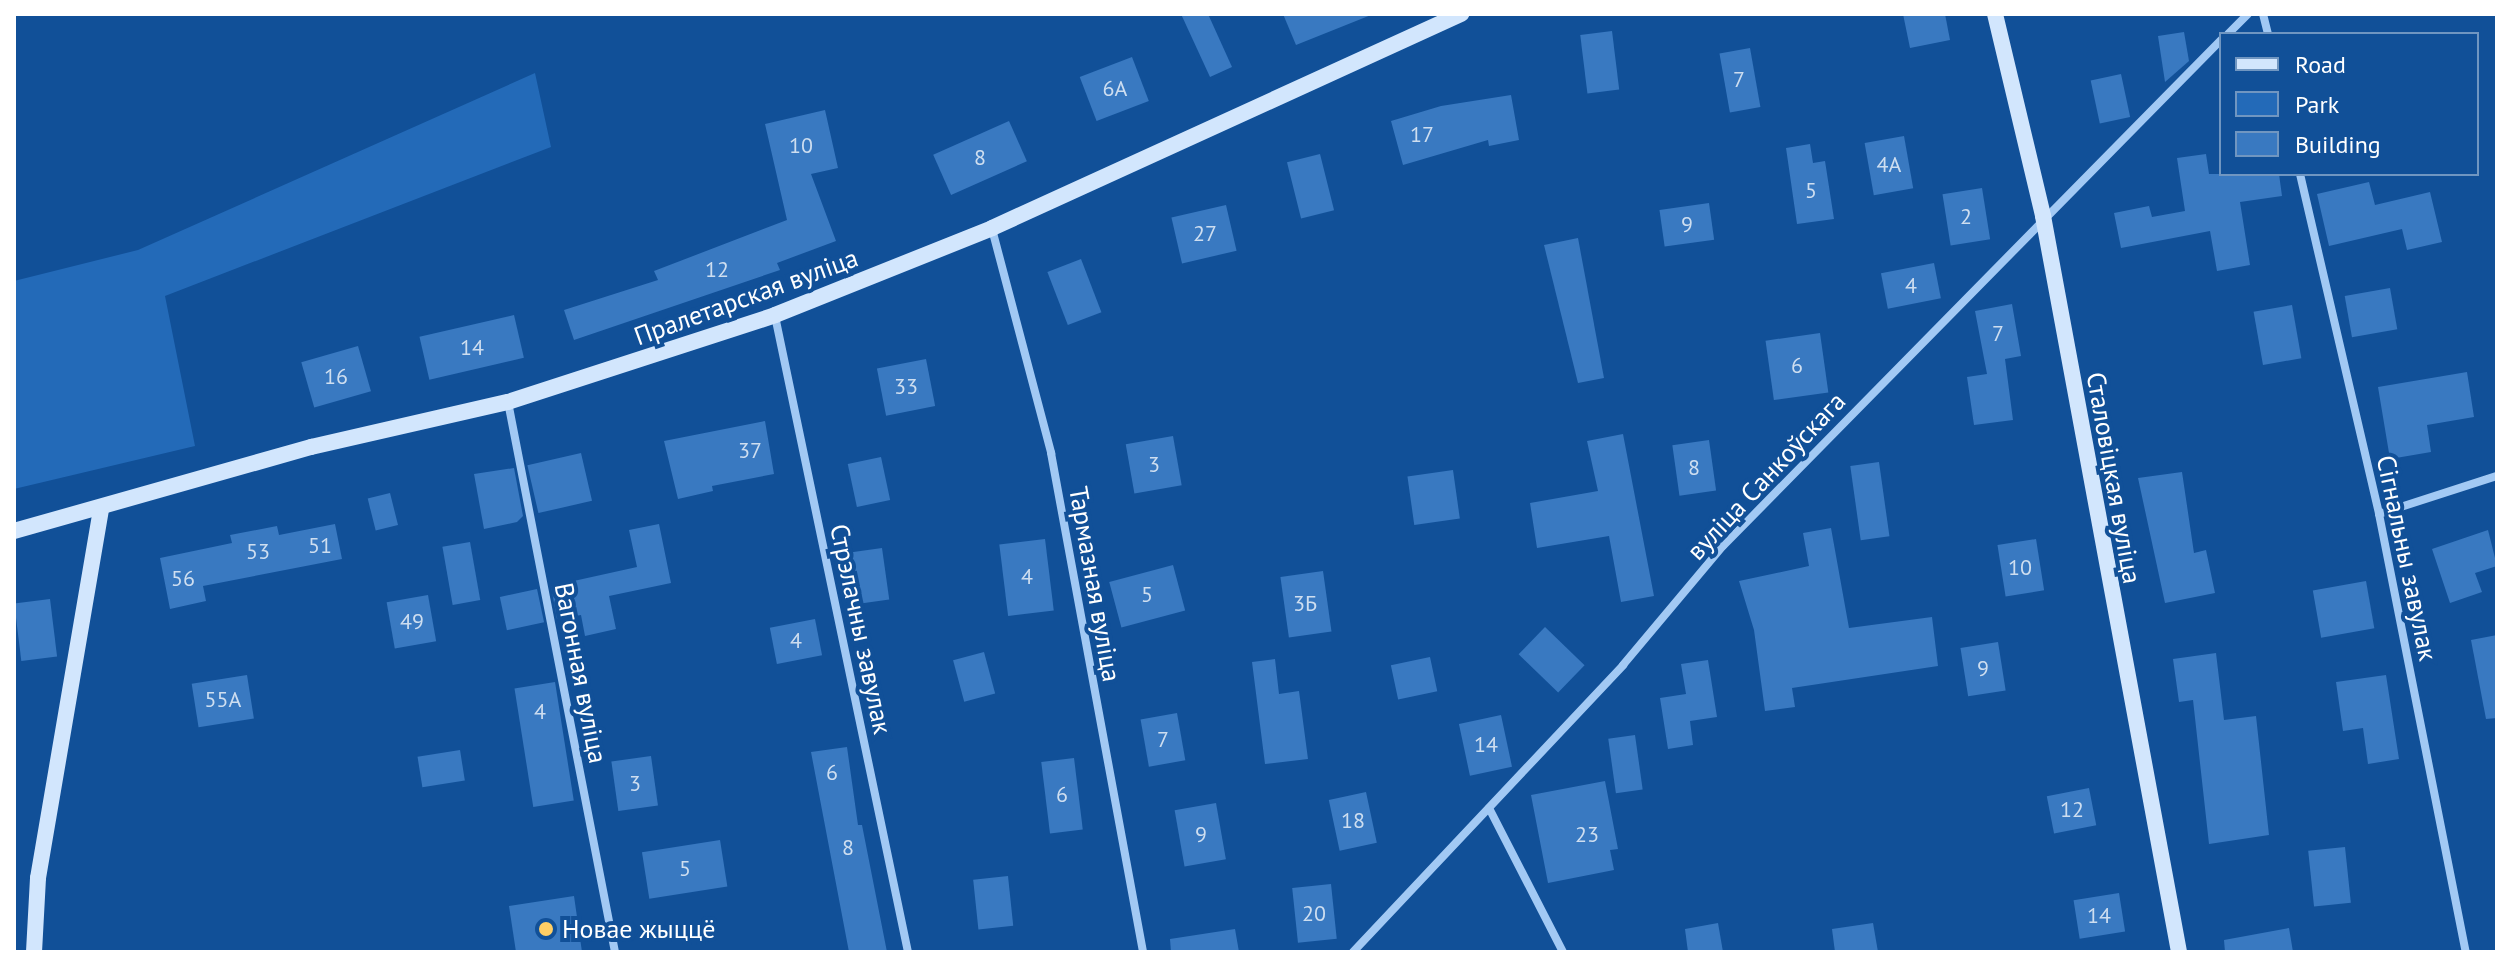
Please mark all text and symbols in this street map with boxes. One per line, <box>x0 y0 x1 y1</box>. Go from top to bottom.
legend <box>2219 32 2479 176</box>
text: Road <box>2295 49 2346 80</box>
house number: 7 <box>1733 67 1745 93</box>
house number: 6А <box>1103 76 1127 102</box>
text: Park <box>2295 89 2339 120</box>
house number: 17 <box>1410 122 1434 148</box>
text: Building <box>2295 129 2381 160</box>
house number: 10 <box>789 133 813 159</box>
house number: 8 <box>974 145 986 171</box>
house number: 4А <box>1877 152 1901 178</box>
house number: 5 <box>1805 178 1817 204</box>
house number: 2 <box>1960 204 1972 230</box>
house number: 9 <box>1681 212 1693 238</box>
house number: 27 <box>1193 221 1217 247</box>
street label: Пралетарская вуліца <box>630 242 862 352</box>
house number: 12 <box>705 257 729 283</box>
house number: 4 <box>1905 273 1917 299</box>
house number: 7 <box>1992 321 2004 347</box>
house number: 14 <box>460 335 484 361</box>
house number: 6 <box>1791 353 1803 379</box>
house number: 16 <box>324 364 348 390</box>
street label: Сталовіцкая вуліца <box>2080 370 2148 586</box>
house number: 33 <box>894 374 918 400</box>
street label: вуліца Санкоўскага <box>1680 386 1852 566</box>
house number: 37 <box>738 438 762 464</box>
house number: 3 <box>1148 452 1160 478</box>
street label: Сігнальны завулак <box>2370 452 2444 664</box>
house number: 8 <box>1688 455 1700 481</box>
street label: Тармазная вуліца <box>1062 484 1128 684</box>
street label: Стрэлачны завулак <box>824 521 898 737</box>
house number: 51 <box>308 533 332 559</box>
house number: 53 <box>246 539 270 565</box>
house number: 10 <box>2008 555 2032 581</box>
house number: 4 <box>1021 564 1033 590</box>
house number: 56 <box>171 566 195 592</box>
street label: Вагонная вуліца <box>548 580 614 766</box>
house number: 5 <box>1141 582 1153 608</box>
house number: 3Б <box>1293 591 1317 617</box>
house number: 49 <box>400 609 424 635</box>
house number: 4 <box>790 628 802 654</box>
house number: 9 <box>1977 656 1989 682</box>
house number: 55А <box>205 687 241 713</box>
house number: 4 <box>534 699 546 725</box>
house number: 7 <box>1157 727 1169 753</box>
house number: 14 <box>1474 732 1498 758</box>
house number: 6 <box>826 760 838 786</box>
house number: 3 <box>629 771 641 797</box>
house number: 6 <box>1056 782 1068 808</box>
house number: 12 <box>2060 797 2084 823</box>
house number: 18 <box>1341 808 1365 834</box>
house number: 9 <box>1195 822 1207 848</box>
house number: 23 <box>1575 822 1599 848</box>
house number: 8 <box>842 835 854 861</box>
house number: 5 <box>679 856 691 882</box>
house number: 20 <box>1302 901 1326 927</box>
house number: 14 <box>2087 903 2111 929</box>
place label: Новае жыццё <box>562 913 715 945</box>
marker: Новае жыццё <box>537 920 555 938</box>

